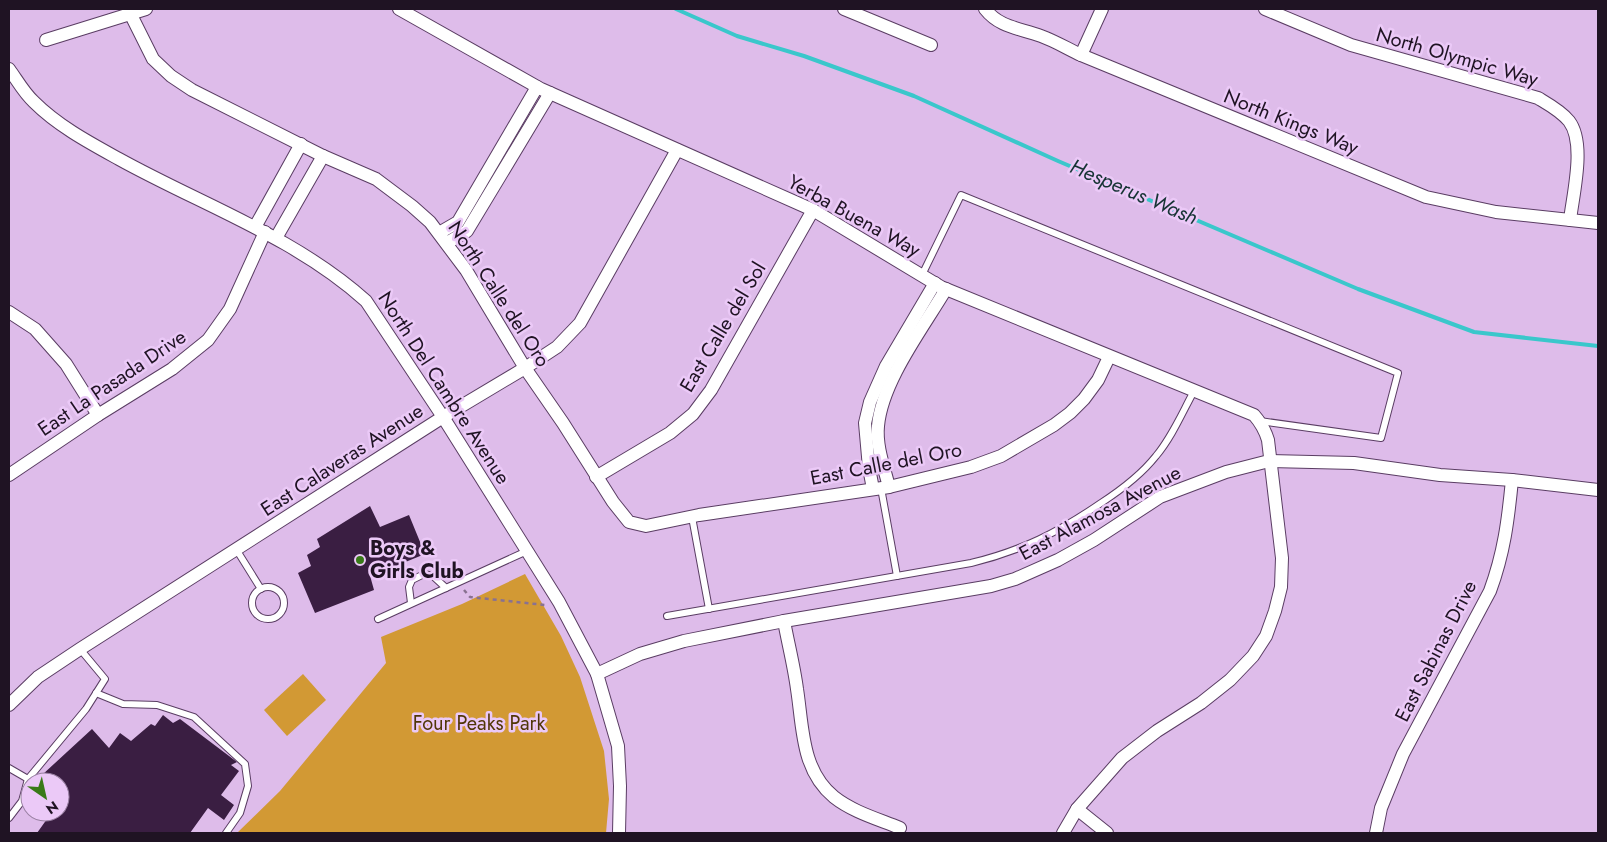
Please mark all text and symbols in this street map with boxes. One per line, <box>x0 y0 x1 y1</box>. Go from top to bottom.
street label: North Olympic Way <box>1372 20 1542 94</box>
street label: North Kings Way <box>1219 82 1363 162</box>
water label: Hesperus Wash <box>1065 152 1203 232</box>
street label: Yerba Buena Way <box>782 168 926 265</box>
street label: North Calle del Oro <box>441 215 557 373</box>
street label: East Calle del Sol <box>673 256 773 398</box>
street label: North Del Cambre Avenue <box>371 286 517 490</box>
street label: East La Pasada Drive <box>32 323 192 443</box>
street label: East Calaveras Avenue <box>255 396 429 524</box>
street label: East Calle del Oro <box>808 435 964 493</box>
street label: East Alamosa Avenue <box>1014 458 1186 568</box>
place label: Boys & Girls Club <box>370 534 464 586</box>
marker: Boys & Girls Club <box>354 554 366 566</box>
street label: East Sabinas Drive <box>1388 575 1484 727</box>
park label: Four Peaks Park <box>413 709 545 738</box>
north arrow <box>20 772 70 822</box>
text: N <box>42 796 62 819</box>

